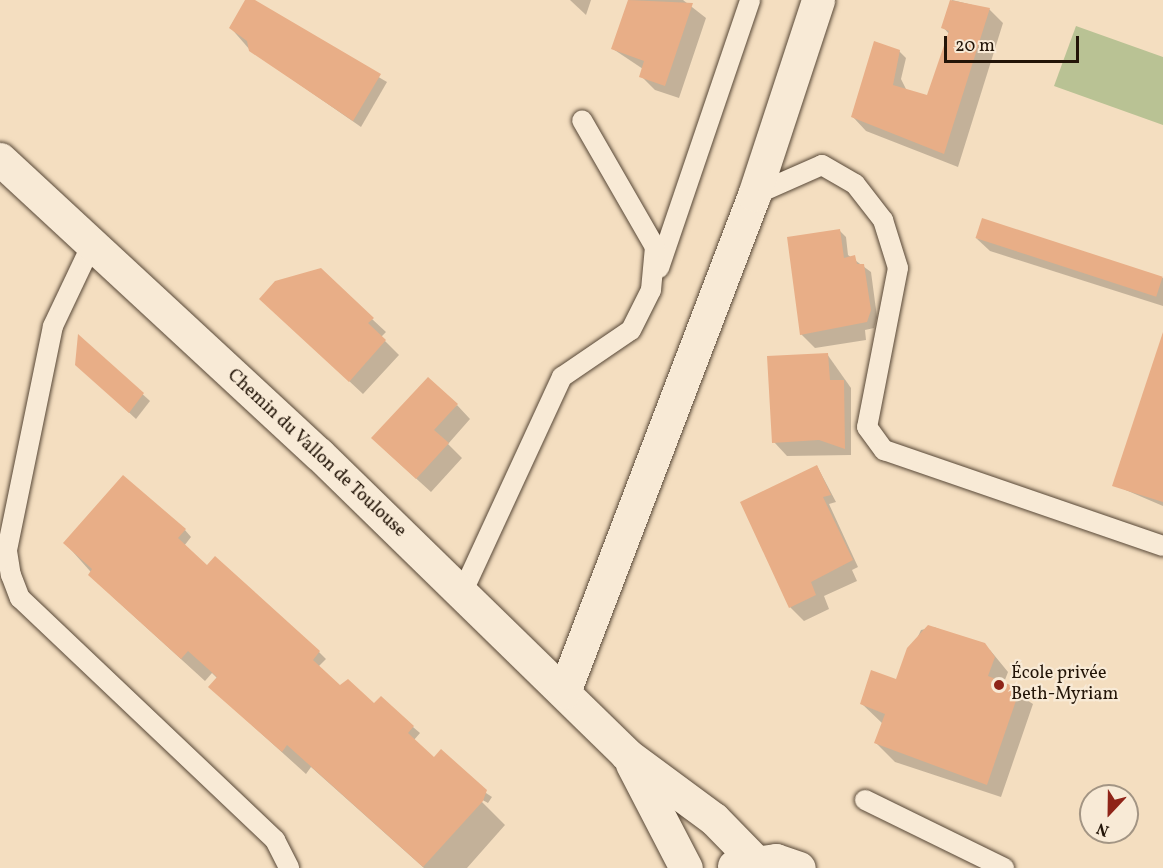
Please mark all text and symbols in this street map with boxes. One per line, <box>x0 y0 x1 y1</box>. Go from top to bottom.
scale bar <box>947 24 1082 62</box>
text: 20 m <box>955 34 995 59</box>
street label: Chemin du Vallon de Toulouse <box>222 365 410 543</box>
place label: École privée Beth-Myriam <box>1011 664 1118 706</box>
marker: École privée Beth-Myriam <box>992 678 1006 692</box>
north arrow <box>1079 784 1139 844</box>
text: N <box>1093 816 1113 841</box>

